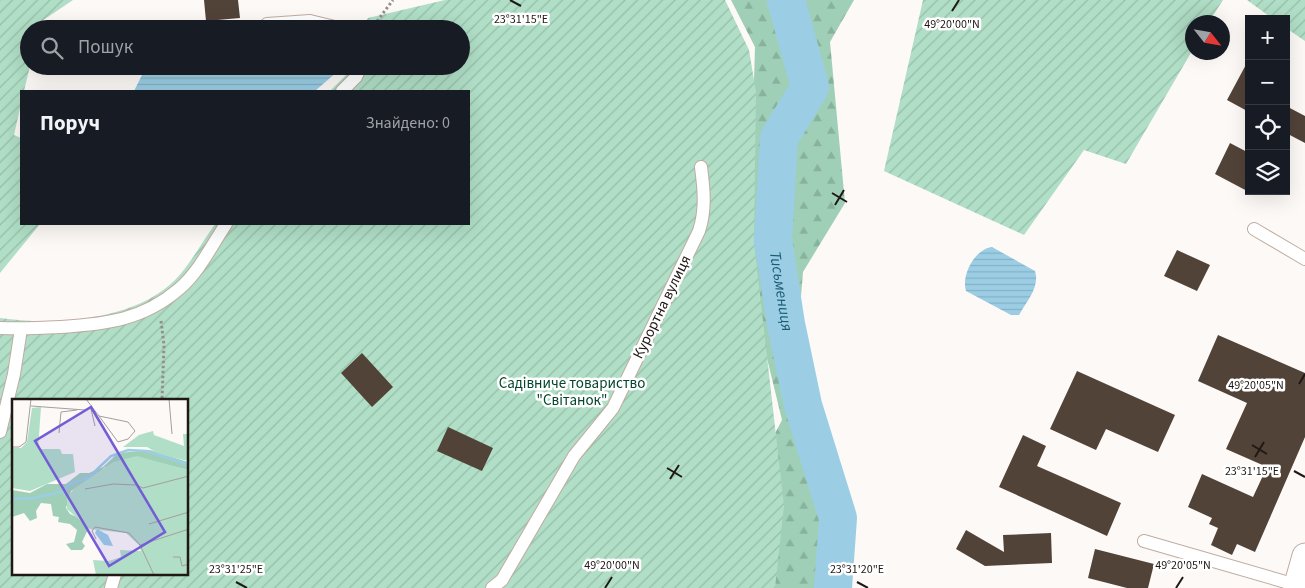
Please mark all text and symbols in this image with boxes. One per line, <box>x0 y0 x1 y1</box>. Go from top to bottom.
text: 23°31'15"E <box>494 11 548 28</box>
north arrow <box>1185 15 1230 60</box>
map controls <box>1245 15 1290 195</box>
button: + <box>1245 15 1290 60</box>
text: 49°20'00"N <box>924 16 980 33</box>
search box <box>20 20 470 75</box>
icon: search <box>38 34 66 62</box>
text: Пошук <box>78 34 133 61</box>
button: − <box>1245 60 1290 105</box>
button: locate <box>1245 105 1290 150</box>
text: Поруч <box>40 108 100 138</box>
text: Знайдено: 0 <box>366 112 450 134</box>
button: layers <box>1245 150 1290 195</box>
water label: Тисьмениця <box>764 250 798 334</box>
street label: Курортна вулиця <box>628 252 696 362</box>
park label: Садівниче товариство "Світанок" <box>499 373 645 411</box>
text: 49°20'05"N <box>1228 377 1284 394</box>
inset map <box>12 399 189 576</box>
text: 23°31'15"E <box>1225 463 1279 480</box>
text: 49°20'00"N <box>584 557 640 574</box>
text: 49°20'05"N <box>1155 557 1211 574</box>
text: 23°31'25"E <box>209 561 263 578</box>
text: 23°31'20"E <box>830 561 884 578</box>

